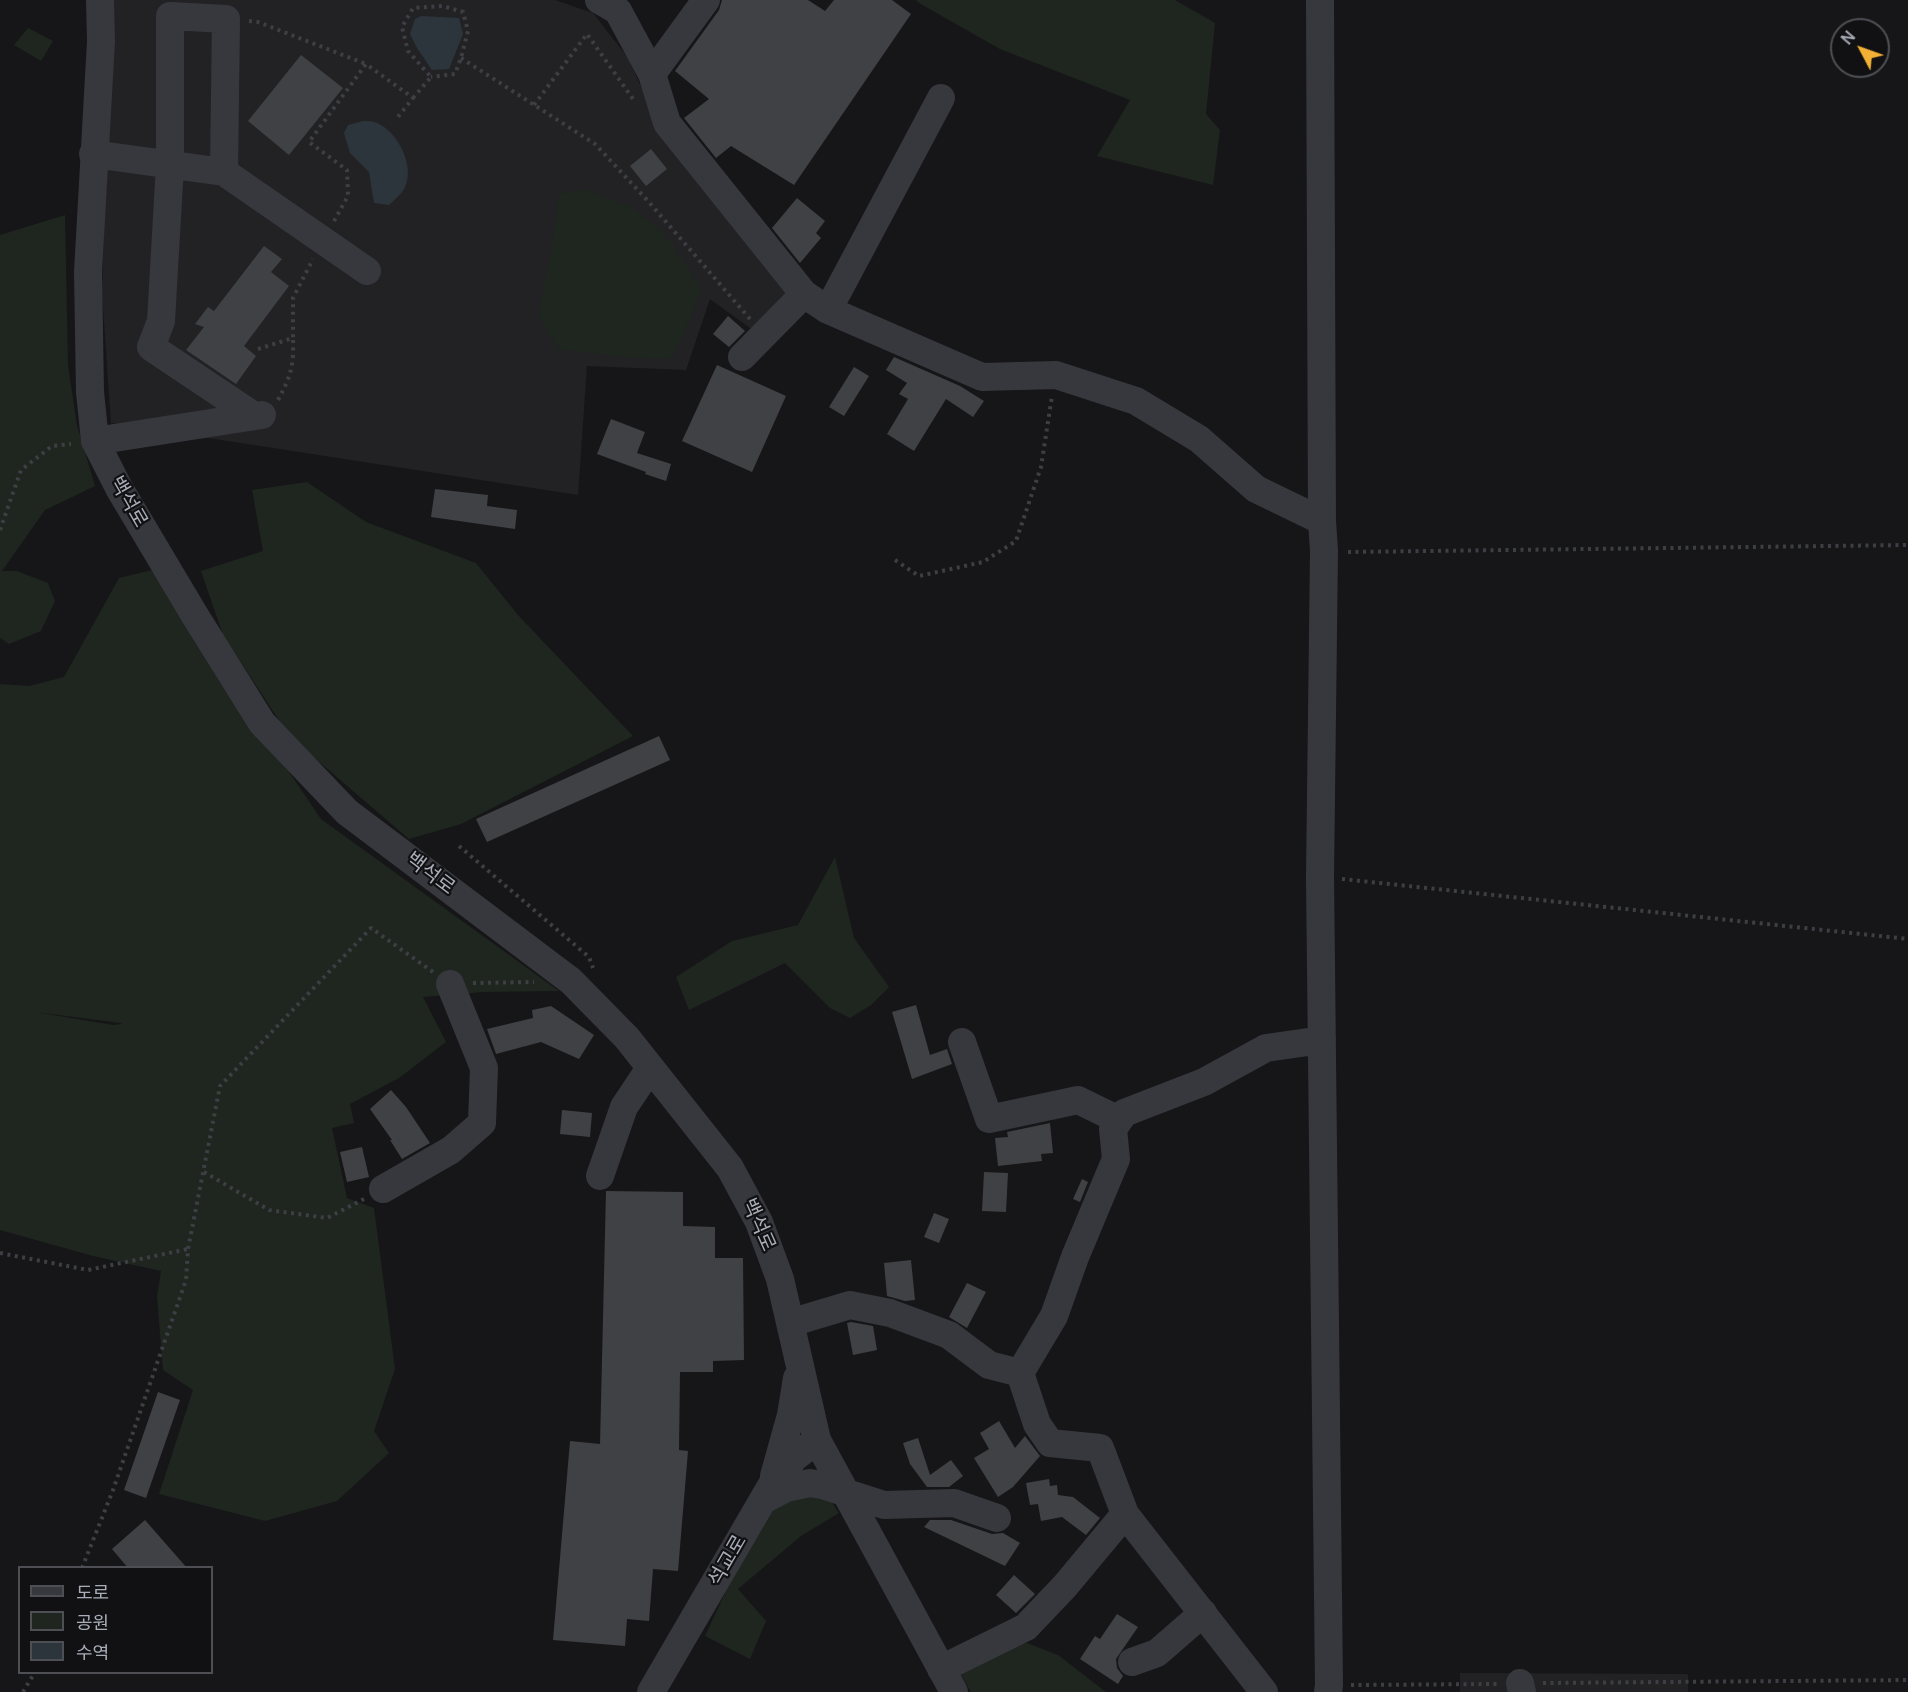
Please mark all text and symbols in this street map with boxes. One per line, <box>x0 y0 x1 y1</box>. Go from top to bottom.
north arrow <box>1830 18 1890 78</box>
text: N <box>1836 26 1860 49</box>
street label: 백석로 <box>104 472 152 532</box>
street label: 백석로 <box>401 848 459 900</box>
street label: 백석로 <box>736 1195 780 1255</box>
street label: 석교로 <box>704 1531 752 1591</box>
legend <box>18 1566 213 1674</box>
text: 도로 <box>76 1580 109 1604</box>
text: 공원 <box>76 1610 109 1634</box>
text: 수역 <box>76 1640 109 1664</box>

